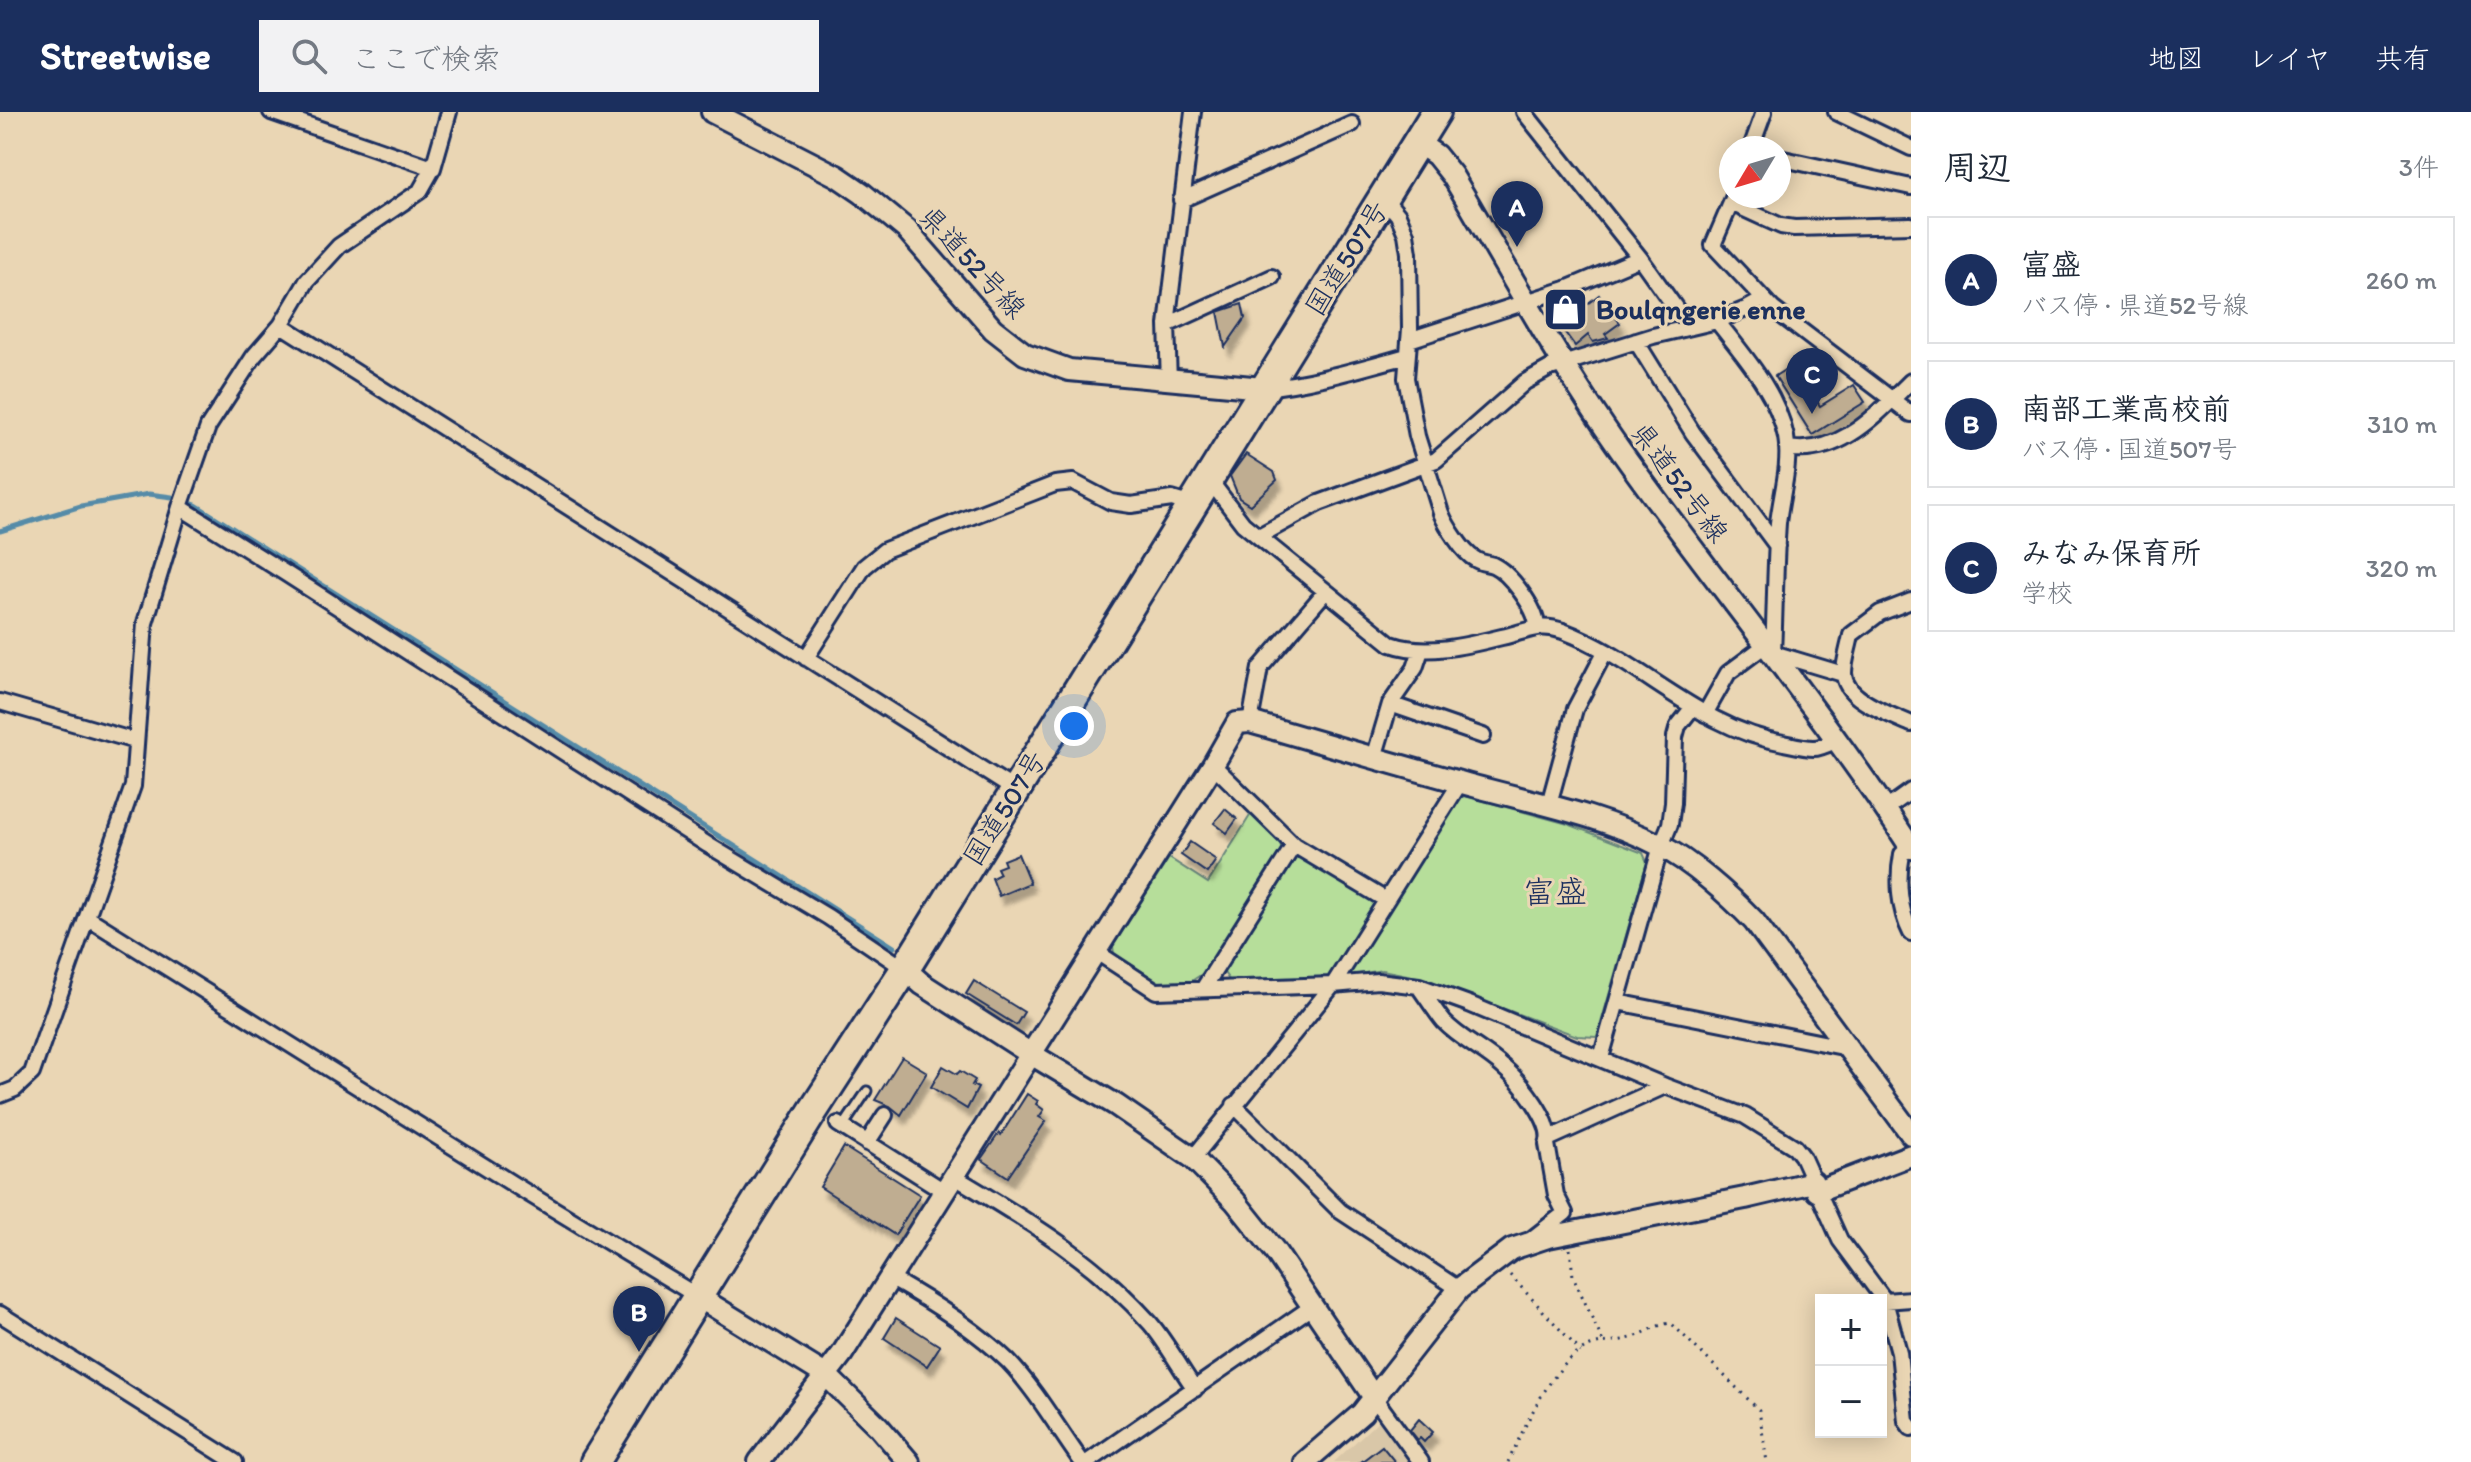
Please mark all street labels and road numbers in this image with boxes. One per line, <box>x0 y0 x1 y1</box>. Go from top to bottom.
street label: 国道507号 <box>1297 194 1395 322</box>
street label: 県道52号線 <box>912 199 1034 325</box>
street label: 県道52号線 <box>1624 415 1736 549</box>
street label: 国道507号 <box>955 744 1053 872</box>

